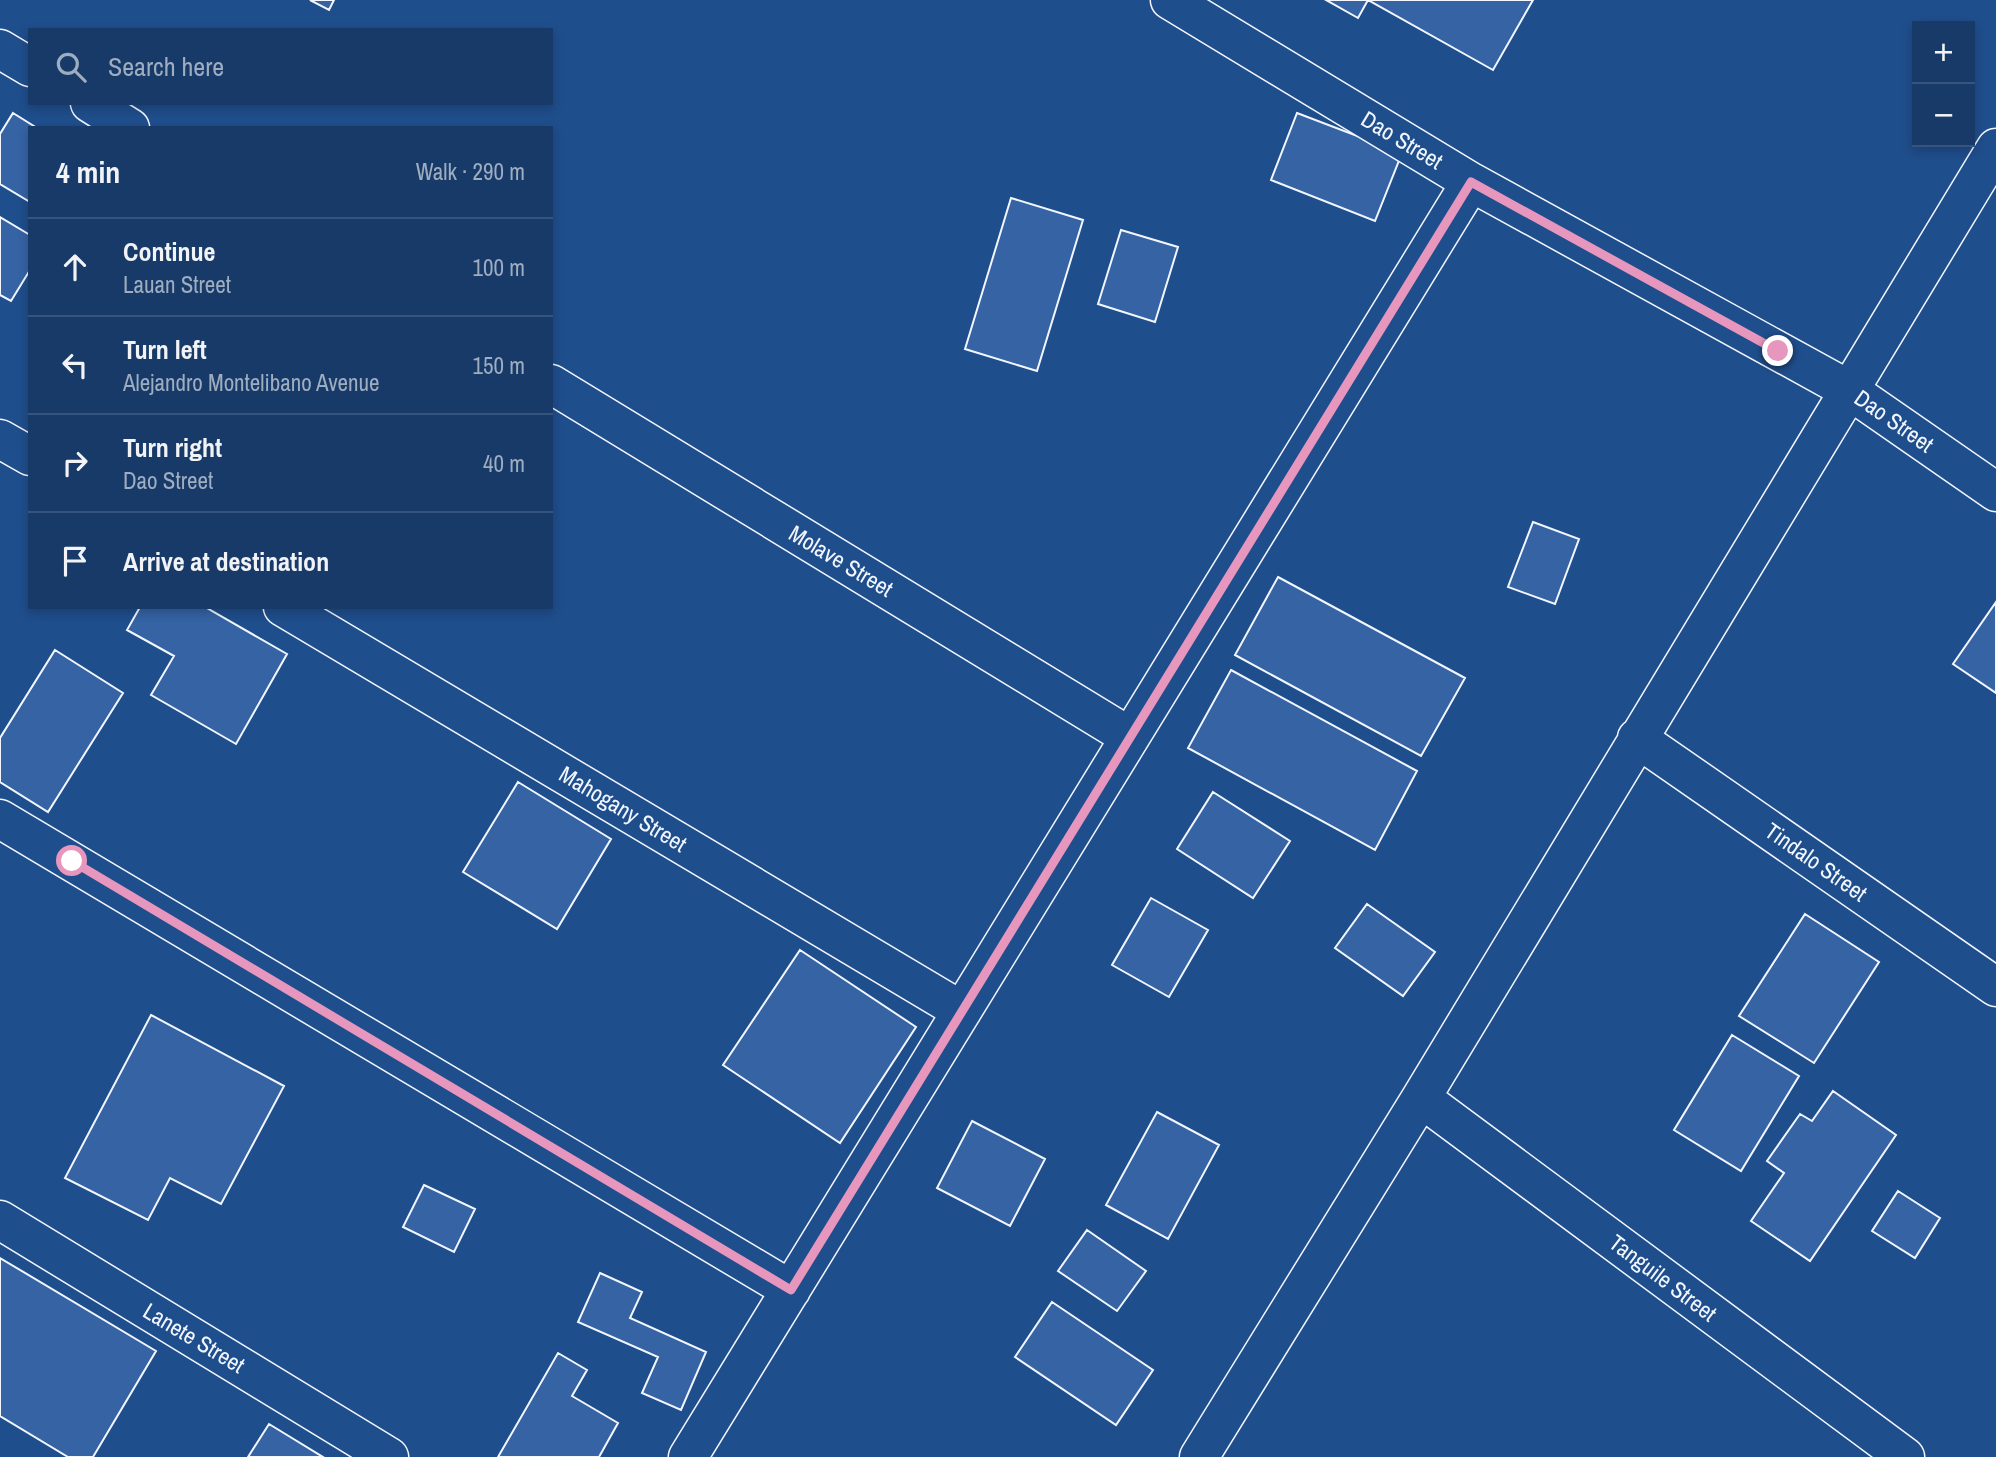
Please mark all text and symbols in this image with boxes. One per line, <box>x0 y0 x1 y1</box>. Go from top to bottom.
map controls <box>1912 21 1975 147</box>
button: + <box>1912 21 1975 84</box>
search box <box>28 28 553 105</box>
icon: search <box>52 48 90 86</box>
text: Search here <box>108 49 224 84</box>
button: − <box>1912 84 1975 147</box>
street label: Dao Street <box>1356 103 1449 176</box>
text: 4 min <box>56 152 120 192</box>
text: Walk · 290 m <box>416 156 525 187</box>
text: Continue <box>123 234 215 269</box>
icon: ahead <box>56 248 94 286</box>
text: 100 m <box>473 252 525 283</box>
text: Lauan Street <box>123 269 231 300</box>
text: Turn left <box>123 332 207 367</box>
route end <box>1762 335 1793 366</box>
icon: left <box>56 346 94 384</box>
text: 150 m <box>473 350 525 381</box>
text: Alejandro Montelibano Avenue <box>123 367 380 398</box>
street label: Dao Street <box>1848 382 1940 459</box>
text: Turn right <box>123 430 222 465</box>
icon: right <box>56 444 94 482</box>
text: 40 m <box>483 448 525 479</box>
text: Dao Street <box>123 465 213 496</box>
street label: Molave Street <box>783 517 899 604</box>
icon: arrive <box>56 542 94 580</box>
text: Arrive at destination <box>123 544 329 579</box>
street label: Mahogany Street <box>554 758 693 859</box>
street label: Tindalo Street <box>1759 815 1874 908</box>
route start <box>56 845 87 876</box>
street label: Tanguile Street <box>1603 1227 1723 1328</box>
street label: Lanete Street <box>138 1295 251 1380</box>

